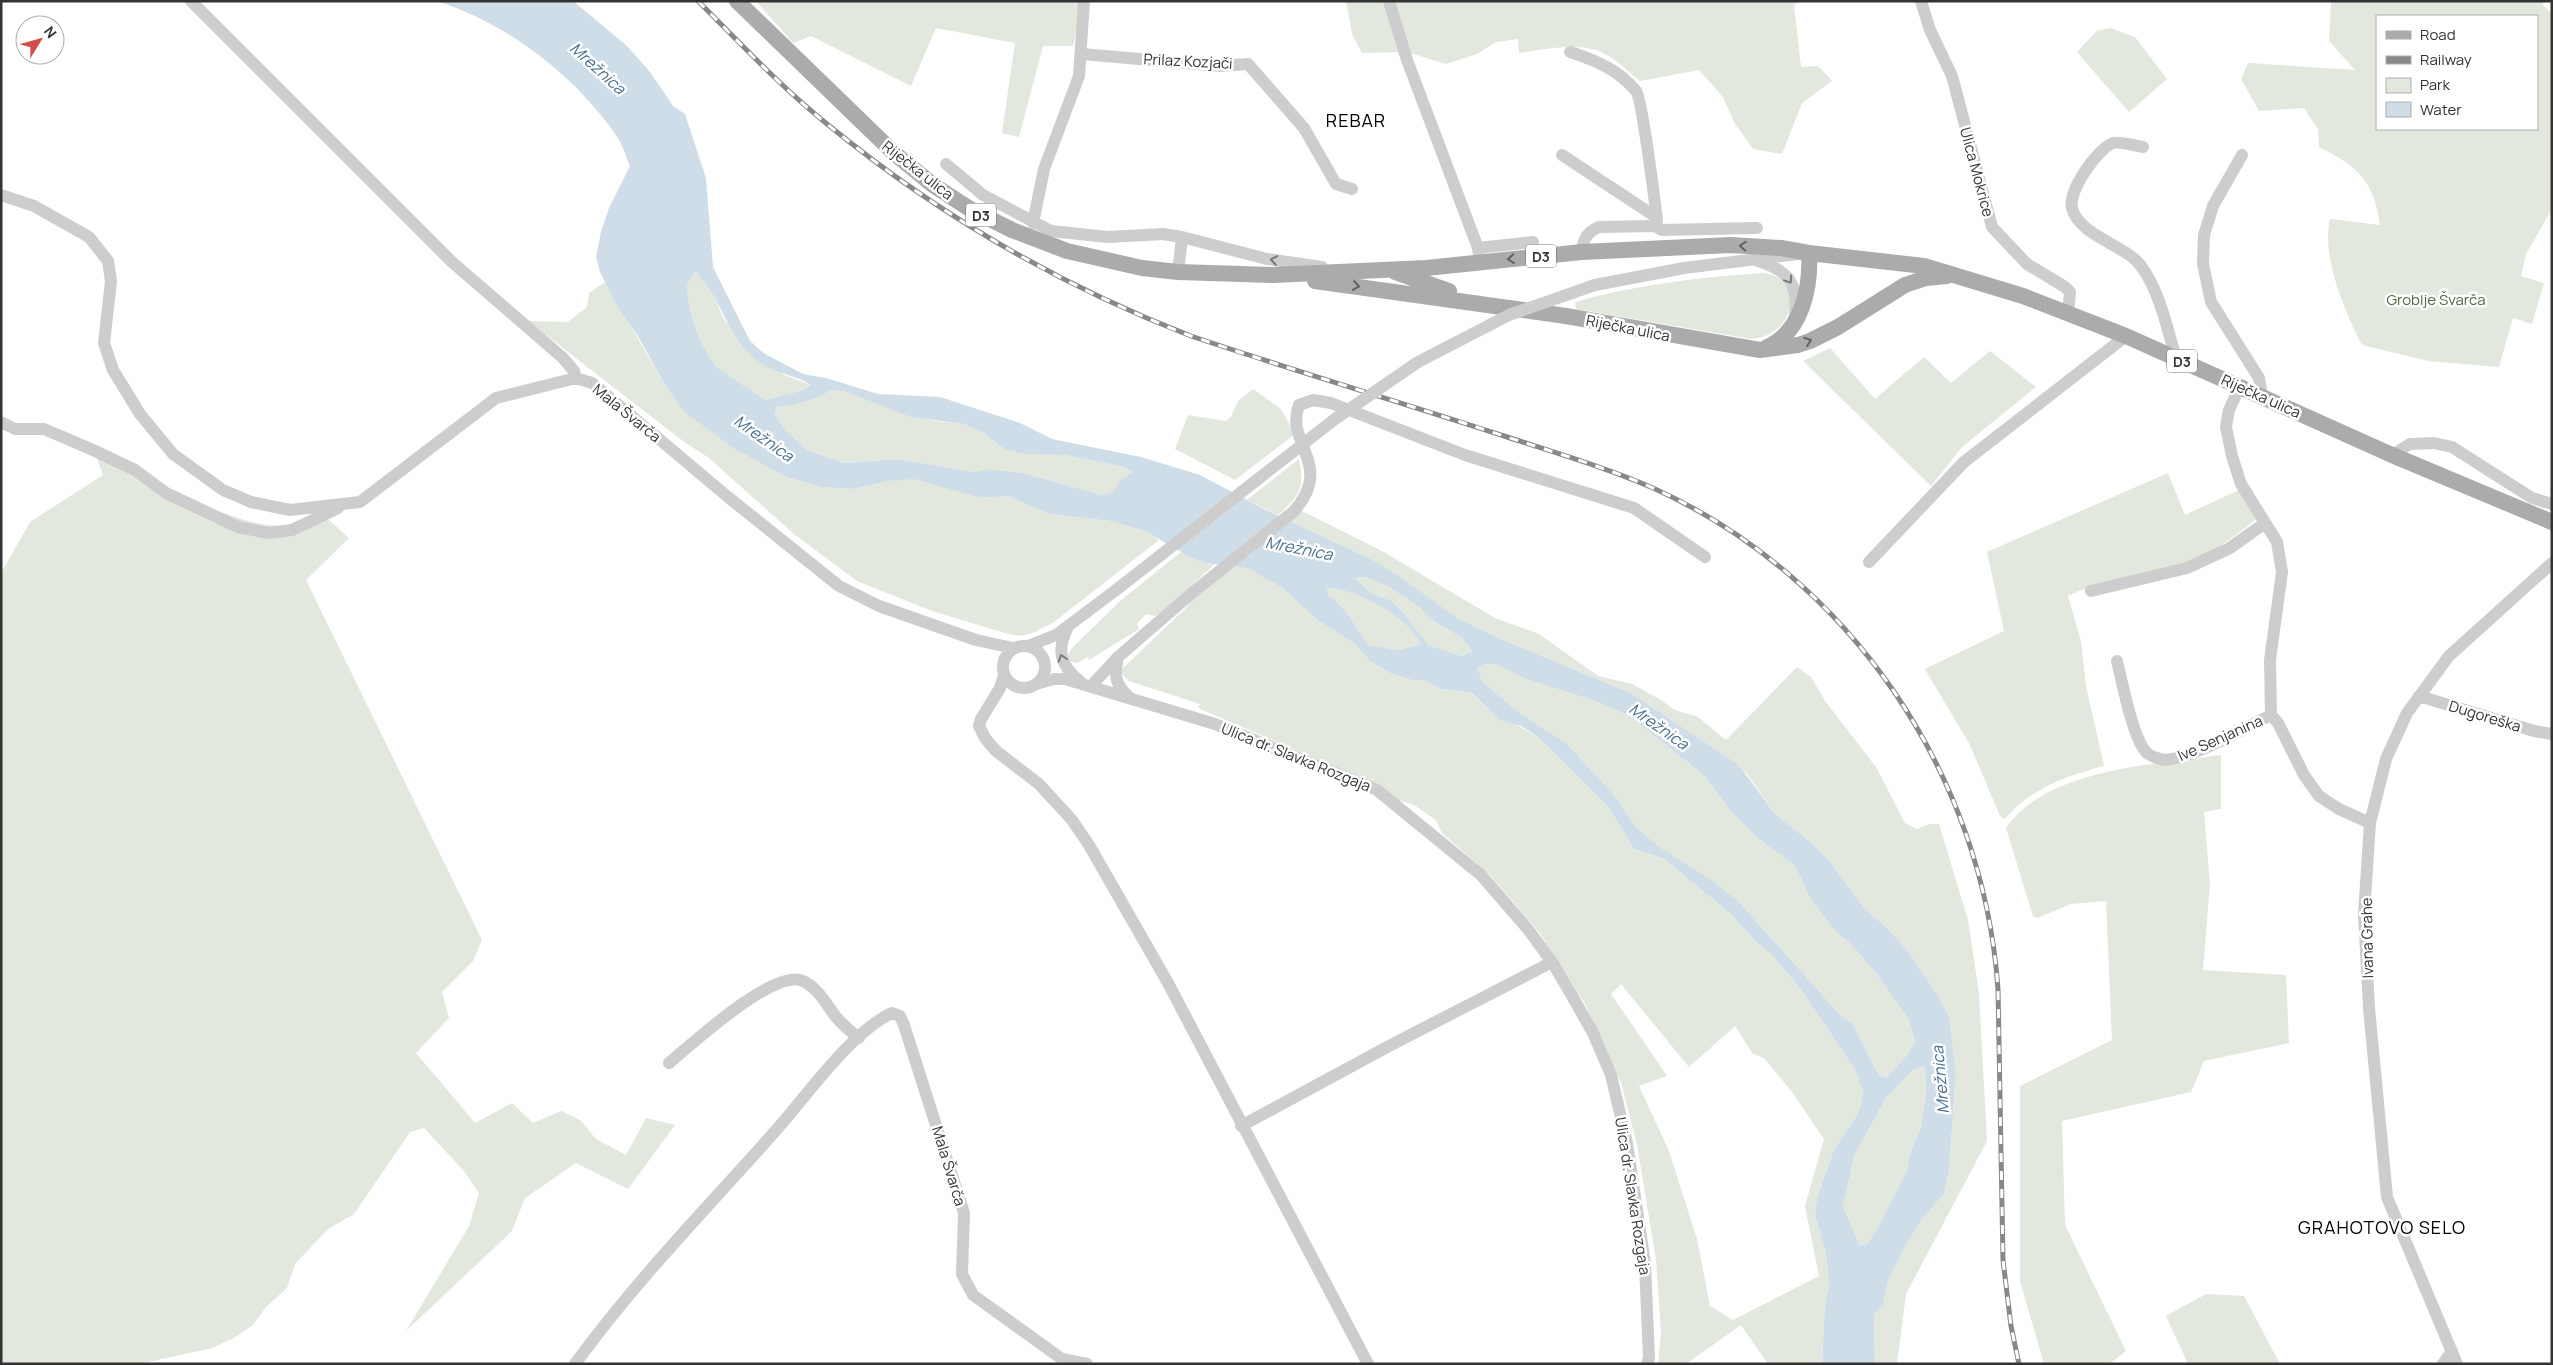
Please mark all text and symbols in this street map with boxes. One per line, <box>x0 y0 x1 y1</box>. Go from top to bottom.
north arrow <box>15 15 65 65</box>
legend <box>2376 15 2538 130</box>
text: N <box>40 22 61 42</box>
text: Road <box>2420 24 2456 45</box>
water label: Mrežnica <box>565 37 631 100</box>
street label: Prilaz Kozjači <box>1143 48 1233 74</box>
text: Railway <box>2420 49 2472 70</box>
text: Park <box>2420 74 2450 95</box>
text: Water <box>2420 99 2462 120</box>
district label: REBAR <box>1326 108 1386 132</box>
street label: Ulica Mokrice <box>1955 125 1999 219</box>
street label: Riječka ulica <box>878 136 958 204</box>
road number: D3 <box>966 204 996 226</box>
one-way arrow <box>1739 240 1747 251</box>
road number: D3 <box>1526 245 1556 268</box>
one-way arrow <box>1507 253 1515 264</box>
one-way arrow <box>1270 256 1278 266</box>
one-way arrow <box>1782 275 1792 284</box>
one-way arrow <box>1352 281 1360 291</box>
park label: Groblje Švarča <box>2386 289 2486 310</box>
street label: Riječka ulica <box>1584 310 1672 346</box>
one-way arrow <box>1803 337 1812 347</box>
road number: D3 <box>2167 350 2197 372</box>
street label: Riječka ulica <box>2218 369 2304 423</box>
street label: Mala Švarča <box>588 379 666 447</box>
water label: Mrežnica <box>730 410 799 467</box>
water label: Mrežnica <box>1264 531 1335 565</box>
one-way arrow <box>1058 654 1068 663</box>
street label: Dugoreška <box>2446 695 2524 737</box>
water label: Mrežnica <box>1625 698 1694 755</box>
street label: Ive Senjanina <box>2174 710 2266 766</box>
street label: Ulica dr. Slavka Rozgaja <box>1218 717 1374 797</box>
street label: Ivana Grahe <box>2356 897 2378 979</box>
water label: Mrežnica <box>1926 1044 1954 1115</box>
street label: Ulica dr. Slavka Rozgaja <box>1610 1116 1656 1276</box>
street label: Mala Švarča <box>927 1124 971 1208</box>
district label: GRAHOTOVO SELO <box>2298 1215 2466 1239</box>

